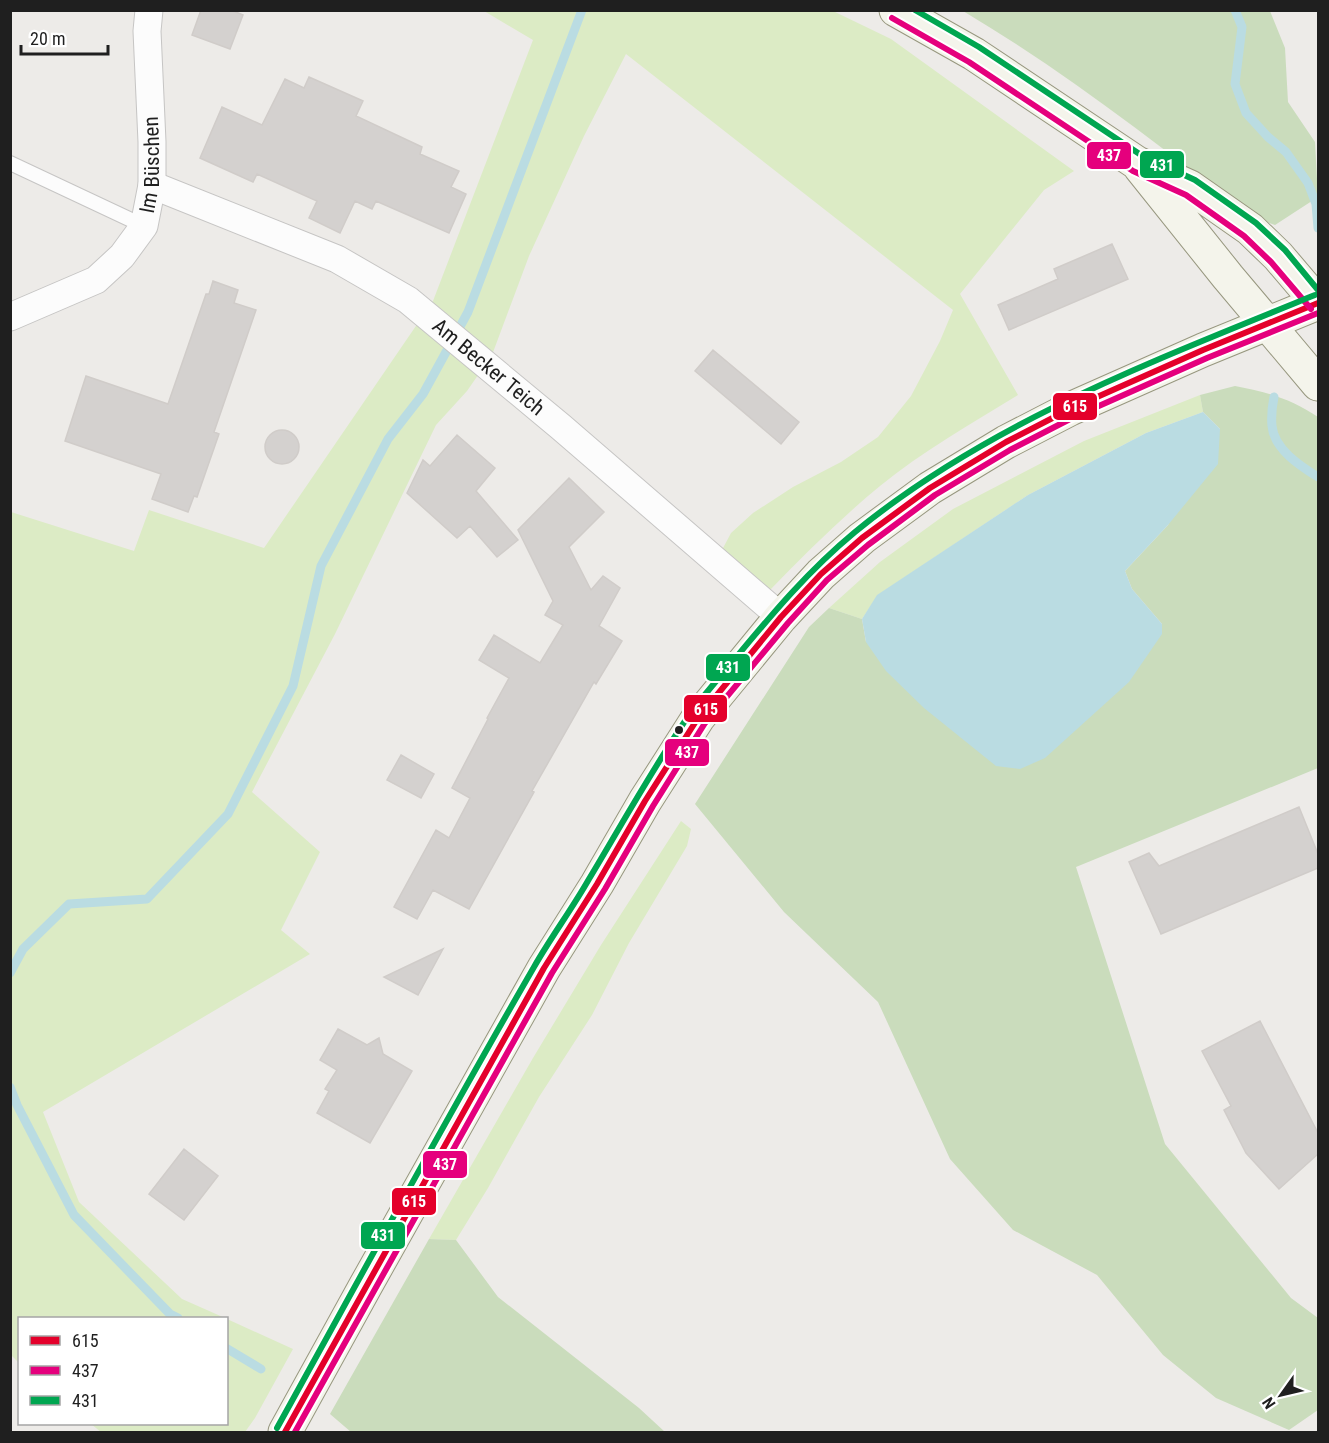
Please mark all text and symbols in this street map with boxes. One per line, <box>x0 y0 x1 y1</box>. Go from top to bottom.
scale bar <box>21 18 108 56</box>
text: 20 m <box>30 28 65 49</box>
street label: Im Büschen <box>135 116 164 215</box>
line badge: 437 <box>1086 141 1132 170</box>
text: 437 <box>1097 146 1121 165</box>
line badge: 431 <box>1139 150 1185 179</box>
text: 431 <box>1150 156 1174 175</box>
street label: Am Becker Teich <box>428 314 549 420</box>
line badge: 615 <box>1052 392 1098 421</box>
text: 615 <box>1063 397 1087 416</box>
line badge: 431 <box>705 653 751 682</box>
text: 431 <box>716 658 740 677</box>
line badge: 615 <box>683 694 728 723</box>
text: 615 <box>694 700 718 719</box>
unlabelled marker <box>673 724 685 736</box>
line badge: 437 <box>664 738 710 767</box>
text: 437 <box>675 743 699 762</box>
line badge: 437 <box>422 1150 468 1179</box>
text: 437 <box>433 1155 457 1174</box>
line badge: 615 <box>391 1187 437 1216</box>
text: 615 <box>402 1192 426 1211</box>
line badge: 431 <box>360 1221 406 1250</box>
text: 431 <box>371 1226 395 1245</box>
legend <box>18 1317 228 1425</box>
text: 615 <box>72 1330 99 1351</box>
text: 437 <box>72 1360 99 1381</box>
north arrow <box>1251 1365 1311 1425</box>
text: 431 <box>72 1390 99 1411</box>
text: N <box>1258 1394 1280 1412</box>

